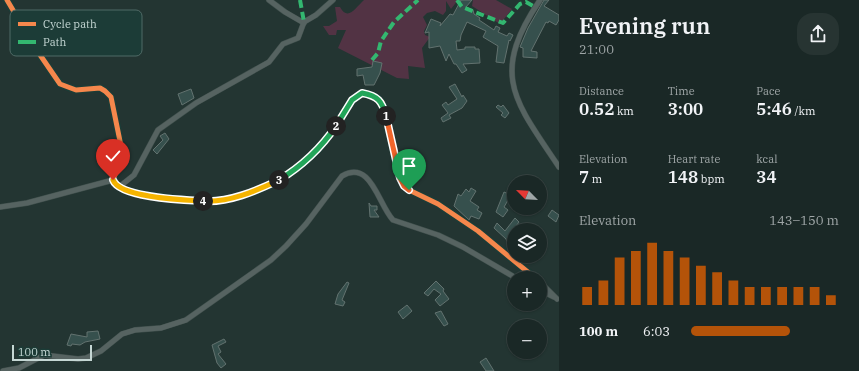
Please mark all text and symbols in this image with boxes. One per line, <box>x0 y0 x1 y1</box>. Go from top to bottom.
legend <box>10 10 142 56</box>
text: Evening run <box>579 11 710 40</box>
button: share <box>797 13 839 55</box>
text: Cycle path <box>43 17 97 31</box>
text: Path <box>43 35 66 49</box>
text: 21:00 <box>579 41 614 58</box>
text: Distance <box>579 84 624 98</box>
text: Time <box>668 84 695 98</box>
text: Pace <box>756 84 781 98</box>
text: 0.52 <box>579 98 614 120</box>
text: 3:00 <box>668 98 703 120</box>
text: 5:46 <box>756 98 792 120</box>
text: km <box>614 104 634 118</box>
text: /km <box>792 104 816 118</box>
pin: 1 <box>376 106 396 126</box>
text: 1 <box>383 109 389 123</box>
pin: 2 <box>326 116 346 136</box>
text: 2 <box>333 119 339 133</box>
pin <box>96 139 130 180</box>
icon: check <box>102 145 124 167</box>
pin <box>392 149 426 190</box>
text: Elevation <box>579 152 627 166</box>
text: Heart rate <box>668 152 720 166</box>
text: kcal <box>756 152 778 166</box>
icon: arrive <box>398 155 420 177</box>
text: 7 <box>579 166 589 188</box>
text: 148 <box>668 166 698 188</box>
text: 34 <box>756 166 777 188</box>
pin: 3 <box>269 170 289 190</box>
text: m <box>589 172 602 186</box>
text: bpm <box>698 172 725 186</box>
text: 3 <box>276 173 282 187</box>
north arrow <box>507 175 547 215</box>
map controls <box>507 175 547 359</box>
pin: 4 <box>193 191 213 211</box>
text: 4 <box>200 194 206 208</box>
text: Elevation <box>579 212 636 229</box>
text: 143–150 m <box>769 212 839 229</box>
button: layers <box>507 223 547 263</box>
button: + <box>507 271 547 311</box>
button: − <box>507 319 547 359</box>
text: 100 m <box>579 323 618 340</box>
text: 6:03 <box>643 323 670 340</box>
scale bar <box>12 343 92 362</box>
text: 100 m <box>18 345 51 359</box>

